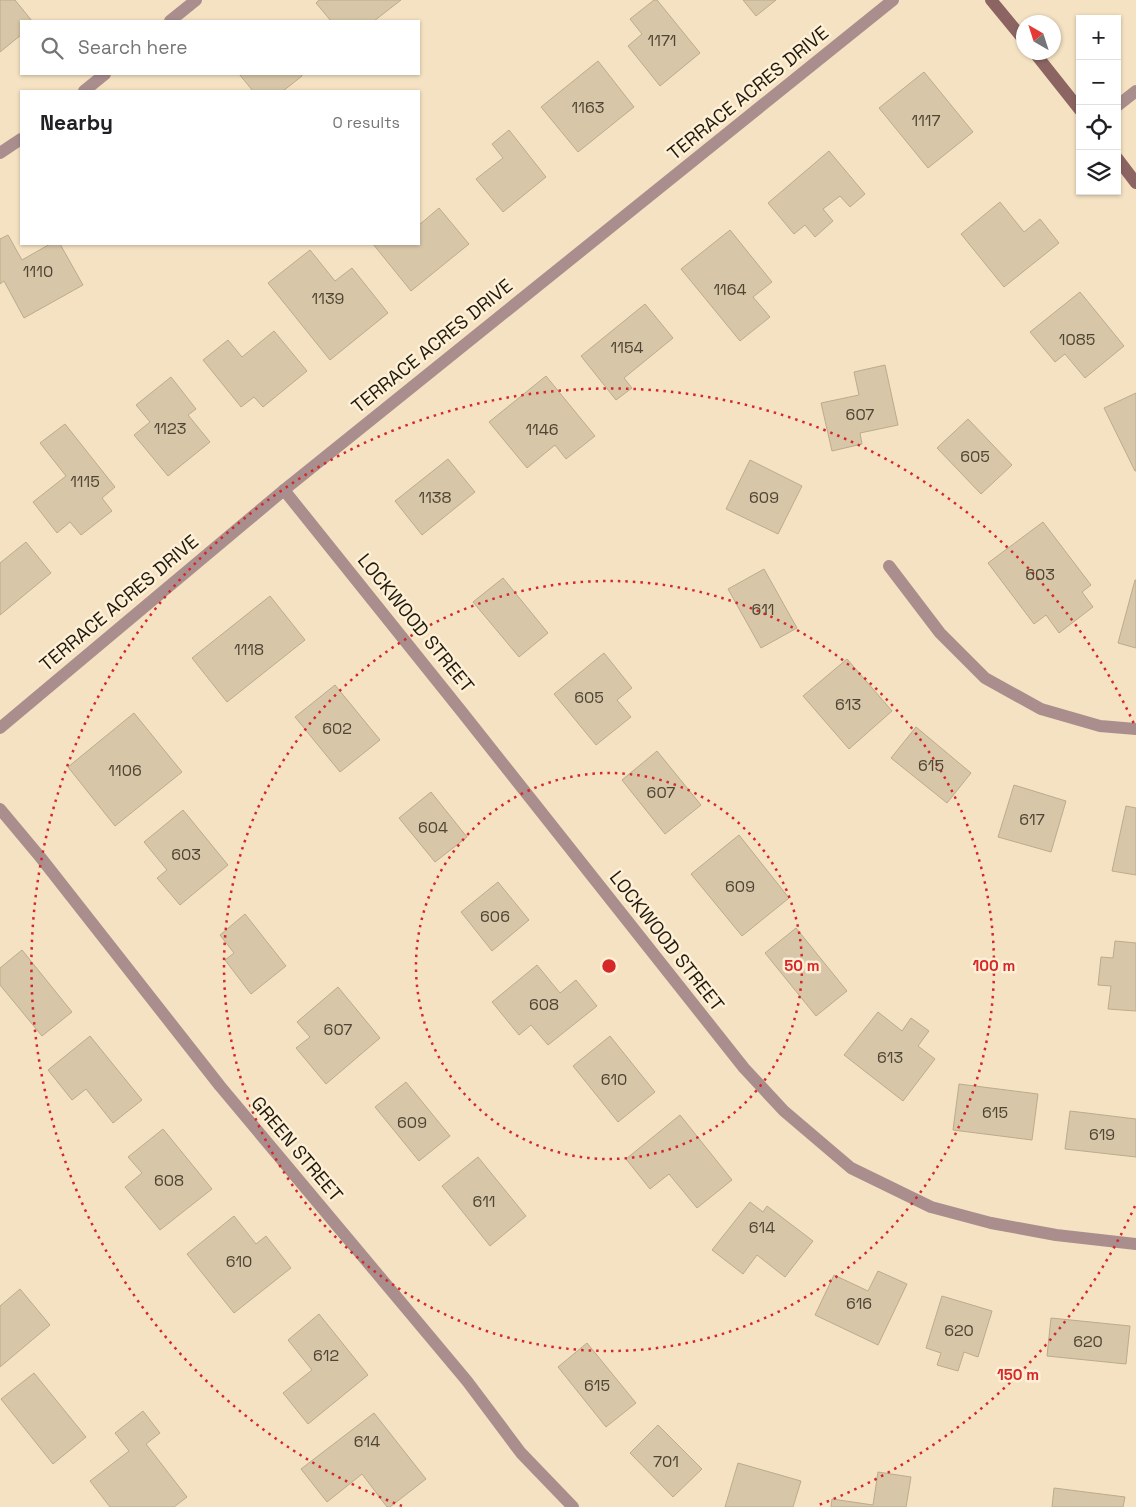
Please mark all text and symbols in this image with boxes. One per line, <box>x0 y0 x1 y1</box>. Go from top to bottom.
north arrow <box>1016 15 1061 60</box>
map controls <box>1076 15 1121 195</box>
button: + <box>1076 15 1121 60</box>
search box <box>20 20 420 75</box>
street label: TERRACE ACRES DRIVE <box>662 20 834 166</box>
house number: 1171 <box>648 30 676 51</box>
icon: search <box>38 34 66 62</box>
text: Search here <box>78 35 188 60</box>
button: − <box>1076 60 1121 105</box>
house number: 1163 <box>572 97 604 118</box>
button: locate <box>1076 105 1121 150</box>
text: Nearby <box>40 109 113 136</box>
house number: 1117 <box>911 110 941 131</box>
text: 0 results <box>332 112 400 133</box>
button: layers <box>1076 150 1121 195</box>
house number: 1110 <box>23 261 53 282</box>
street label: TERRACE ACRES DRIVE <box>346 273 518 419</box>
house number: 1164 <box>713 279 747 300</box>
house number: 1139 <box>312 288 344 309</box>
house number: 1085 <box>1059 329 1095 350</box>
house number: 1154 <box>611 337 643 358</box>
house number: 607 <box>846 404 874 425</box>
house number: 1123 <box>154 418 186 439</box>
house number: 1146 <box>525 419 559 440</box>
house number: 605 <box>960 446 990 467</box>
house number: 1115 <box>70 471 100 492</box>
house number: 1138 <box>418 487 452 508</box>
house number: 609 <box>749 487 779 508</box>
street label: TERRACE ACRES DRIVE <box>34 529 204 677</box>
street label: LOCKWOOD STREET <box>352 548 480 698</box>
house number: 603 <box>1025 564 1055 585</box>
house number: 611 <box>751 599 775 620</box>
house number: 1118 <box>234 639 264 660</box>
house number: 605 <box>574 687 604 708</box>
house number: 613 <box>835 694 861 715</box>
house number: 602 <box>322 718 352 739</box>
house number: 615 <box>918 755 944 776</box>
house number: 1106 <box>108 760 142 781</box>
house number: 607 <box>647 782 675 803</box>
house number: 617 <box>1019 809 1045 830</box>
house number: 604 <box>418 817 448 838</box>
house number: 603 <box>171 844 201 865</box>
street label: LOCKWOOD STREET <box>604 865 730 1017</box>
house number: 609 <box>725 876 755 897</box>
house number: 606 <box>480 906 510 927</box>
text: 50 m <box>784 956 820 975</box>
text: 100 m <box>973 956 1015 975</box>
centre of rings <box>600 957 618 975</box>
house number: 608 <box>529 994 559 1015</box>
house number: 607 <box>324 1019 352 1040</box>
house number: 613 <box>877 1047 903 1068</box>
house number: 610 <box>601 1069 627 1090</box>
street label: GREEN STREET <box>246 1091 348 1207</box>
house number: 615 <box>982 1102 1008 1123</box>
house number: 609 <box>397 1112 427 1133</box>
house number: 619 <box>1089 1124 1115 1145</box>
house number: 608 <box>154 1170 184 1191</box>
house number: 611 <box>472 1191 496 1212</box>
house number: 614 <box>749 1217 775 1238</box>
house number: 610 <box>226 1251 252 1272</box>
house number: 616 <box>846 1293 872 1314</box>
house number: 620 <box>944 1320 974 1341</box>
house number: 620 <box>1073 1331 1103 1352</box>
house number: 612 <box>313 1345 339 1366</box>
text: 150 m <box>997 1365 1039 1384</box>
house number: 615 <box>584 1375 610 1396</box>
house number: 614 <box>354 1431 380 1452</box>
house number: 701 <box>653 1451 679 1472</box>

